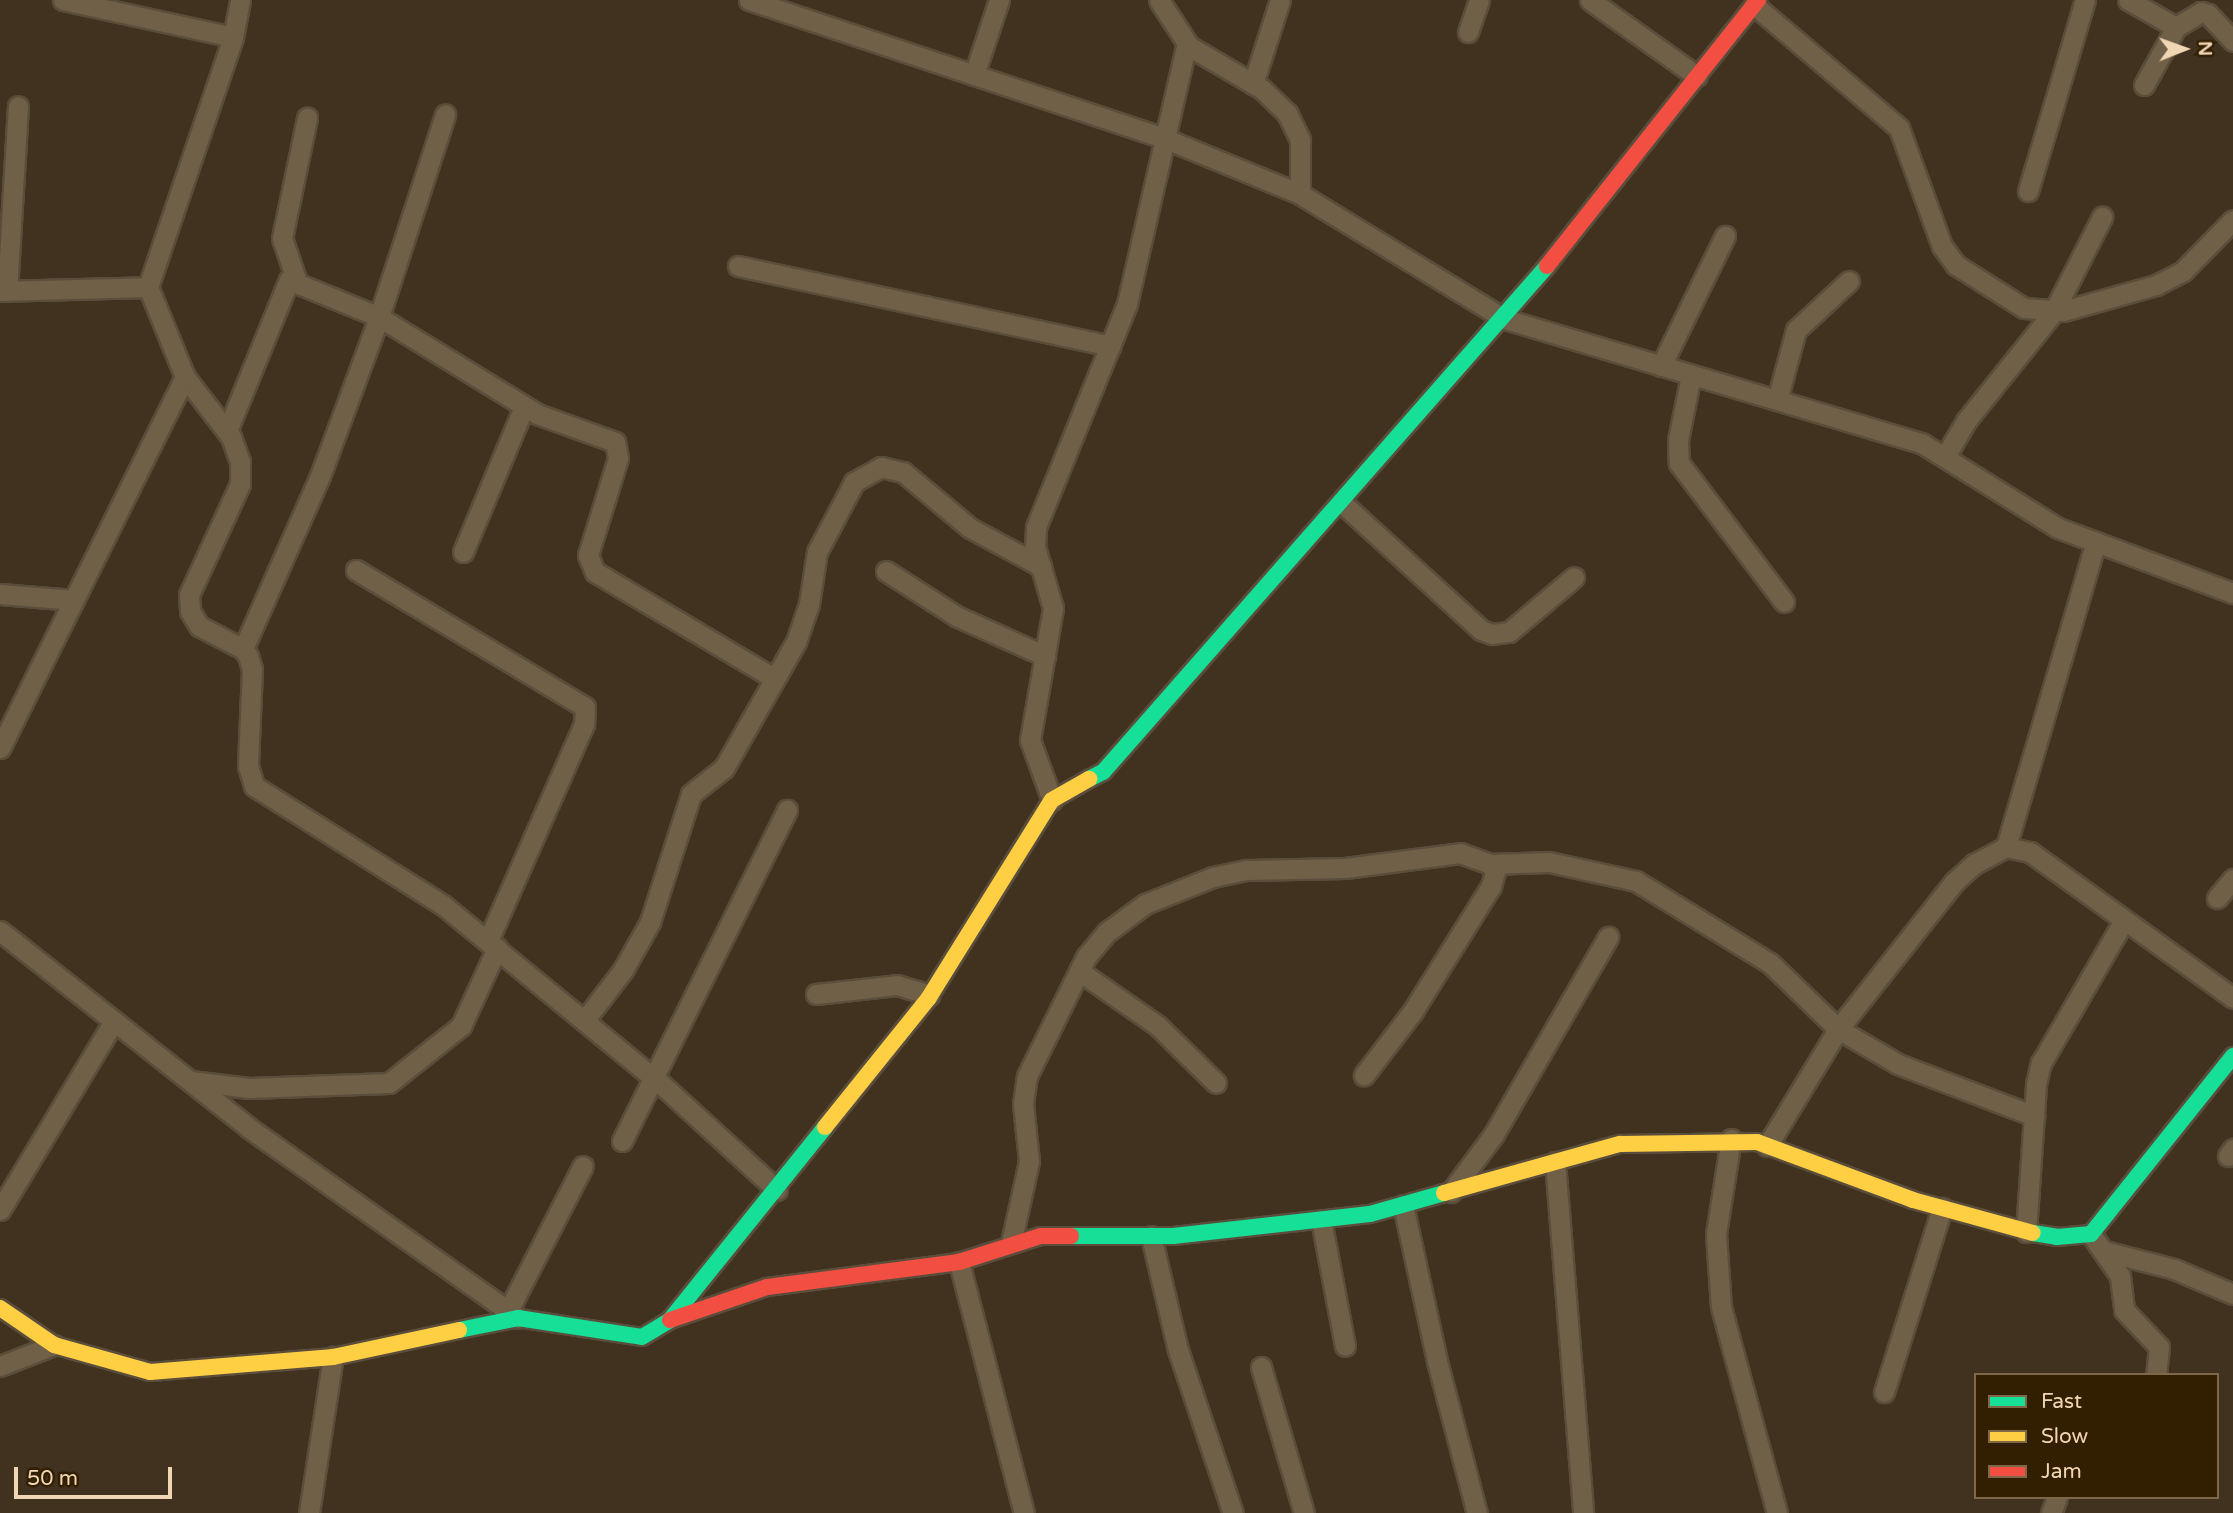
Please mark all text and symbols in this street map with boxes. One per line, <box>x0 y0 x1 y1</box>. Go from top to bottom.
north arrow <box>2149 14 2219 84</box>
text: N <box>2194 41 2216 56</box>
legend <box>1974 1373 2219 1499</box>
text: Fast <box>2041 1389 2082 1414</box>
text: Slow <box>2041 1424 2088 1449</box>
scale bar <box>18 1454 175 1498</box>
text: Jam <box>2041 1459 2082 1484</box>
text: 50 m <box>27 1466 78 1491</box>

